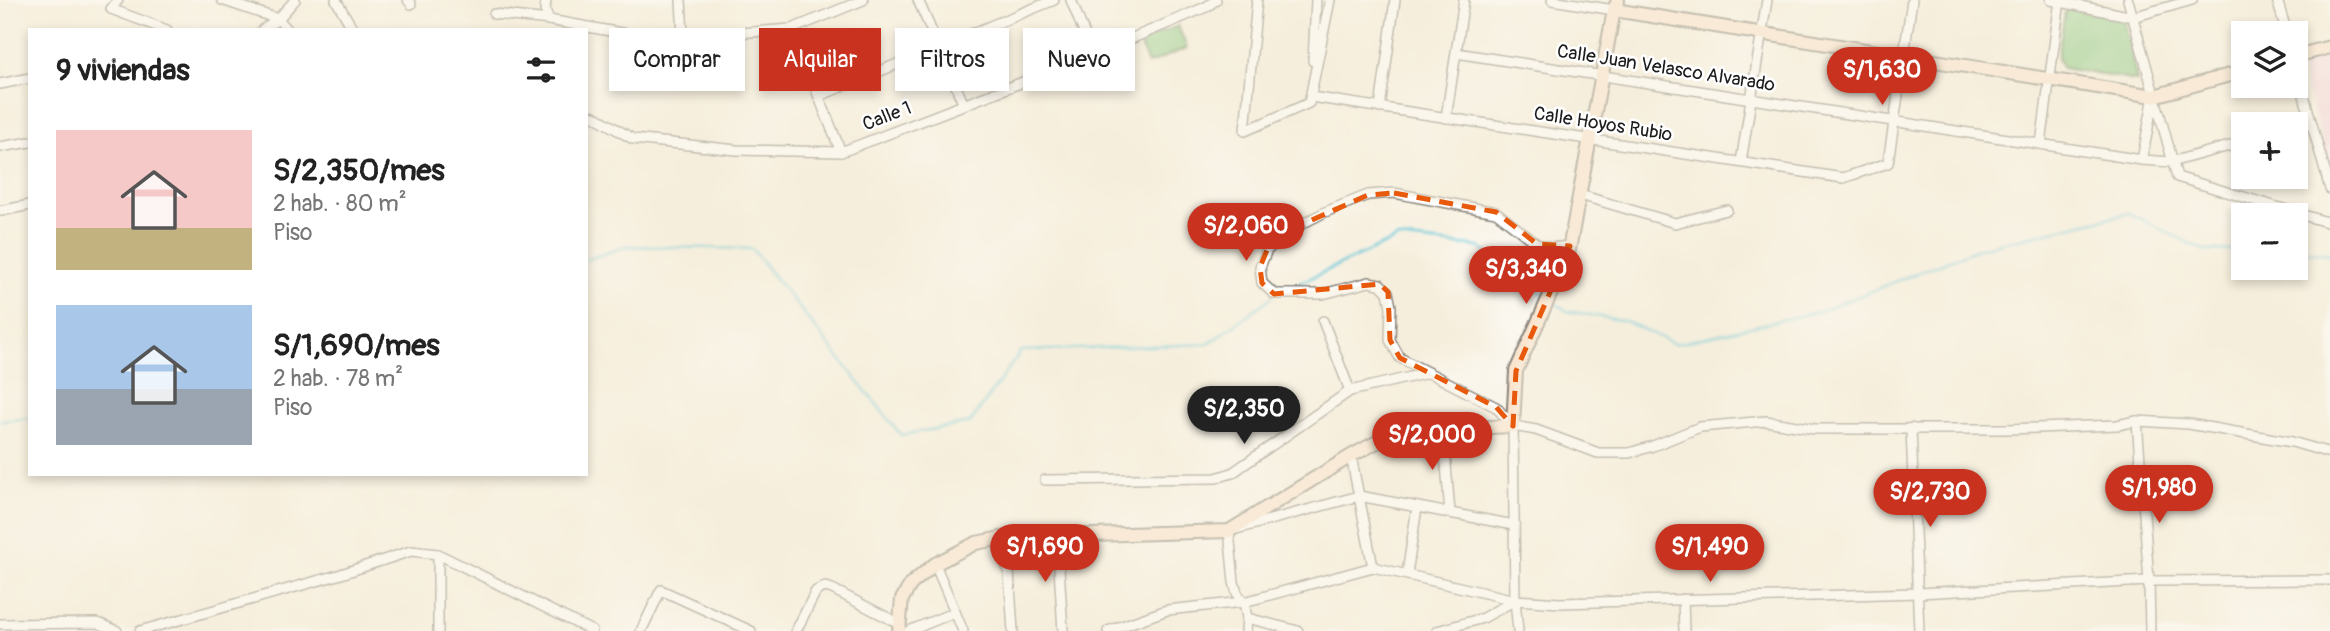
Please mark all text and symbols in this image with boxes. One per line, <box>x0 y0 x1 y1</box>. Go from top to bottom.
map controls <box>2231 21 2308 280</box>
button: layers <box>2231 21 2308 98</box>
chip: Comprar <box>609 28 745 91</box>
chip: Alquilar <box>759 28 881 91</box>
chip: Filtros <box>895 28 1009 91</box>
chip: Nuevo <box>1023 28 1135 91</box>
street label: Calle Juan Velasco Alvarado <box>1555 39 1777 97</box>
pin: S/1,630 <box>1817 48 1947 107</box>
icon: filters <box>522 51 560 89</box>
text: 9 viviendas <box>56 52 190 89</box>
text: S/1,630 <box>1843 55 1921 84</box>
street label: Calle 1 <box>859 96 915 136</box>
street label: Calle Hoyos Rubio <box>1532 101 1674 147</box>
button: + <box>2231 112 2308 189</box>
text: S/2,350/mes <box>273 152 445 189</box>
icon: home <box>112 158 196 242</box>
text: 2 hab. · 80 m² <box>273 189 407 218</box>
button: − <box>2231 203 2308 280</box>
pin: S/2,060 <box>1181 204 1311 263</box>
text: S/2,060 <box>1203 211 1289 240</box>
text: Piso <box>273 218 312 247</box>
pin: S/3,340 <box>1461 246 1591 306</box>
text: S/3,340 <box>1485 254 1567 283</box>
text: S/1,690/mes <box>273 327 440 364</box>
icon: home <box>112 333 196 417</box>
text: 2 hab. · 78 m² <box>273 364 403 393</box>
pin: S/2,350 <box>1179 386 1309 446</box>
text: Piso <box>273 393 312 422</box>
text: S/2,350 <box>1203 394 1285 423</box>
pin: S/2,000 <box>1367 412 1497 472</box>
text: S/2,000 <box>1388 420 1476 449</box>
pin: S/1,980 <box>2094 466 2224 525</box>
pin: S/2,730 <box>1865 470 1995 529</box>
text: S/1,980 <box>2121 473 2197 502</box>
text: S/2,730 <box>1889 477 1971 506</box>
pin: S/1,690 <box>980 524 1110 584</box>
pin: S/1,490 <box>1645 524 1775 584</box>
text: S/1,690 <box>1006 532 1084 561</box>
text: S/1,490 <box>1671 532 1749 561</box>

